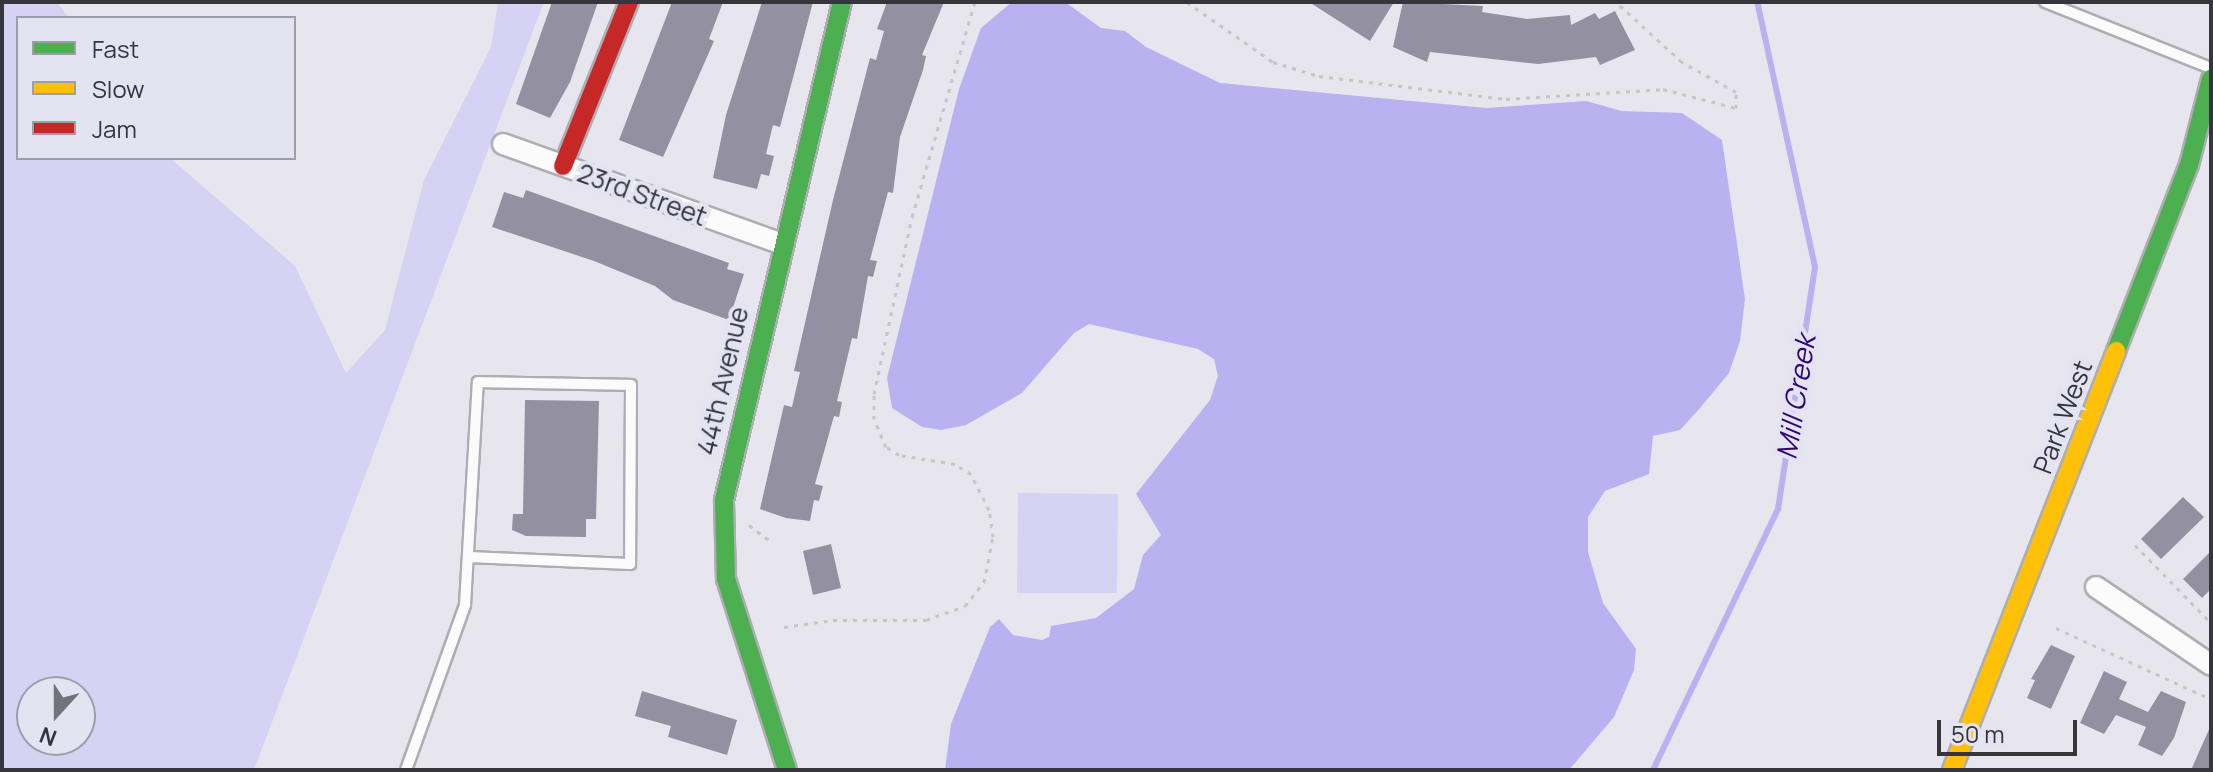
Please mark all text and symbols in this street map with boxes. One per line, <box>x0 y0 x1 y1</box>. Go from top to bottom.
legend <box>16 16 296 160</box>
text: Fast <box>92 32 139 65</box>
text: Slow <box>92 72 145 105</box>
text: Jam <box>92 112 137 145</box>
street label: 23rd Street <box>573 157 711 233</box>
street label: 44th Avenue <box>691 304 755 458</box>
water label: Mill Creek <box>1769 333 1821 461</box>
street label: Park West <box>2027 356 2099 478</box>
north arrow <box>16 676 96 756</box>
scale bar <box>1941 704 2081 754</box>
text: 50 m <box>1951 717 2005 750</box>
text: N <box>35 720 61 753</box>

